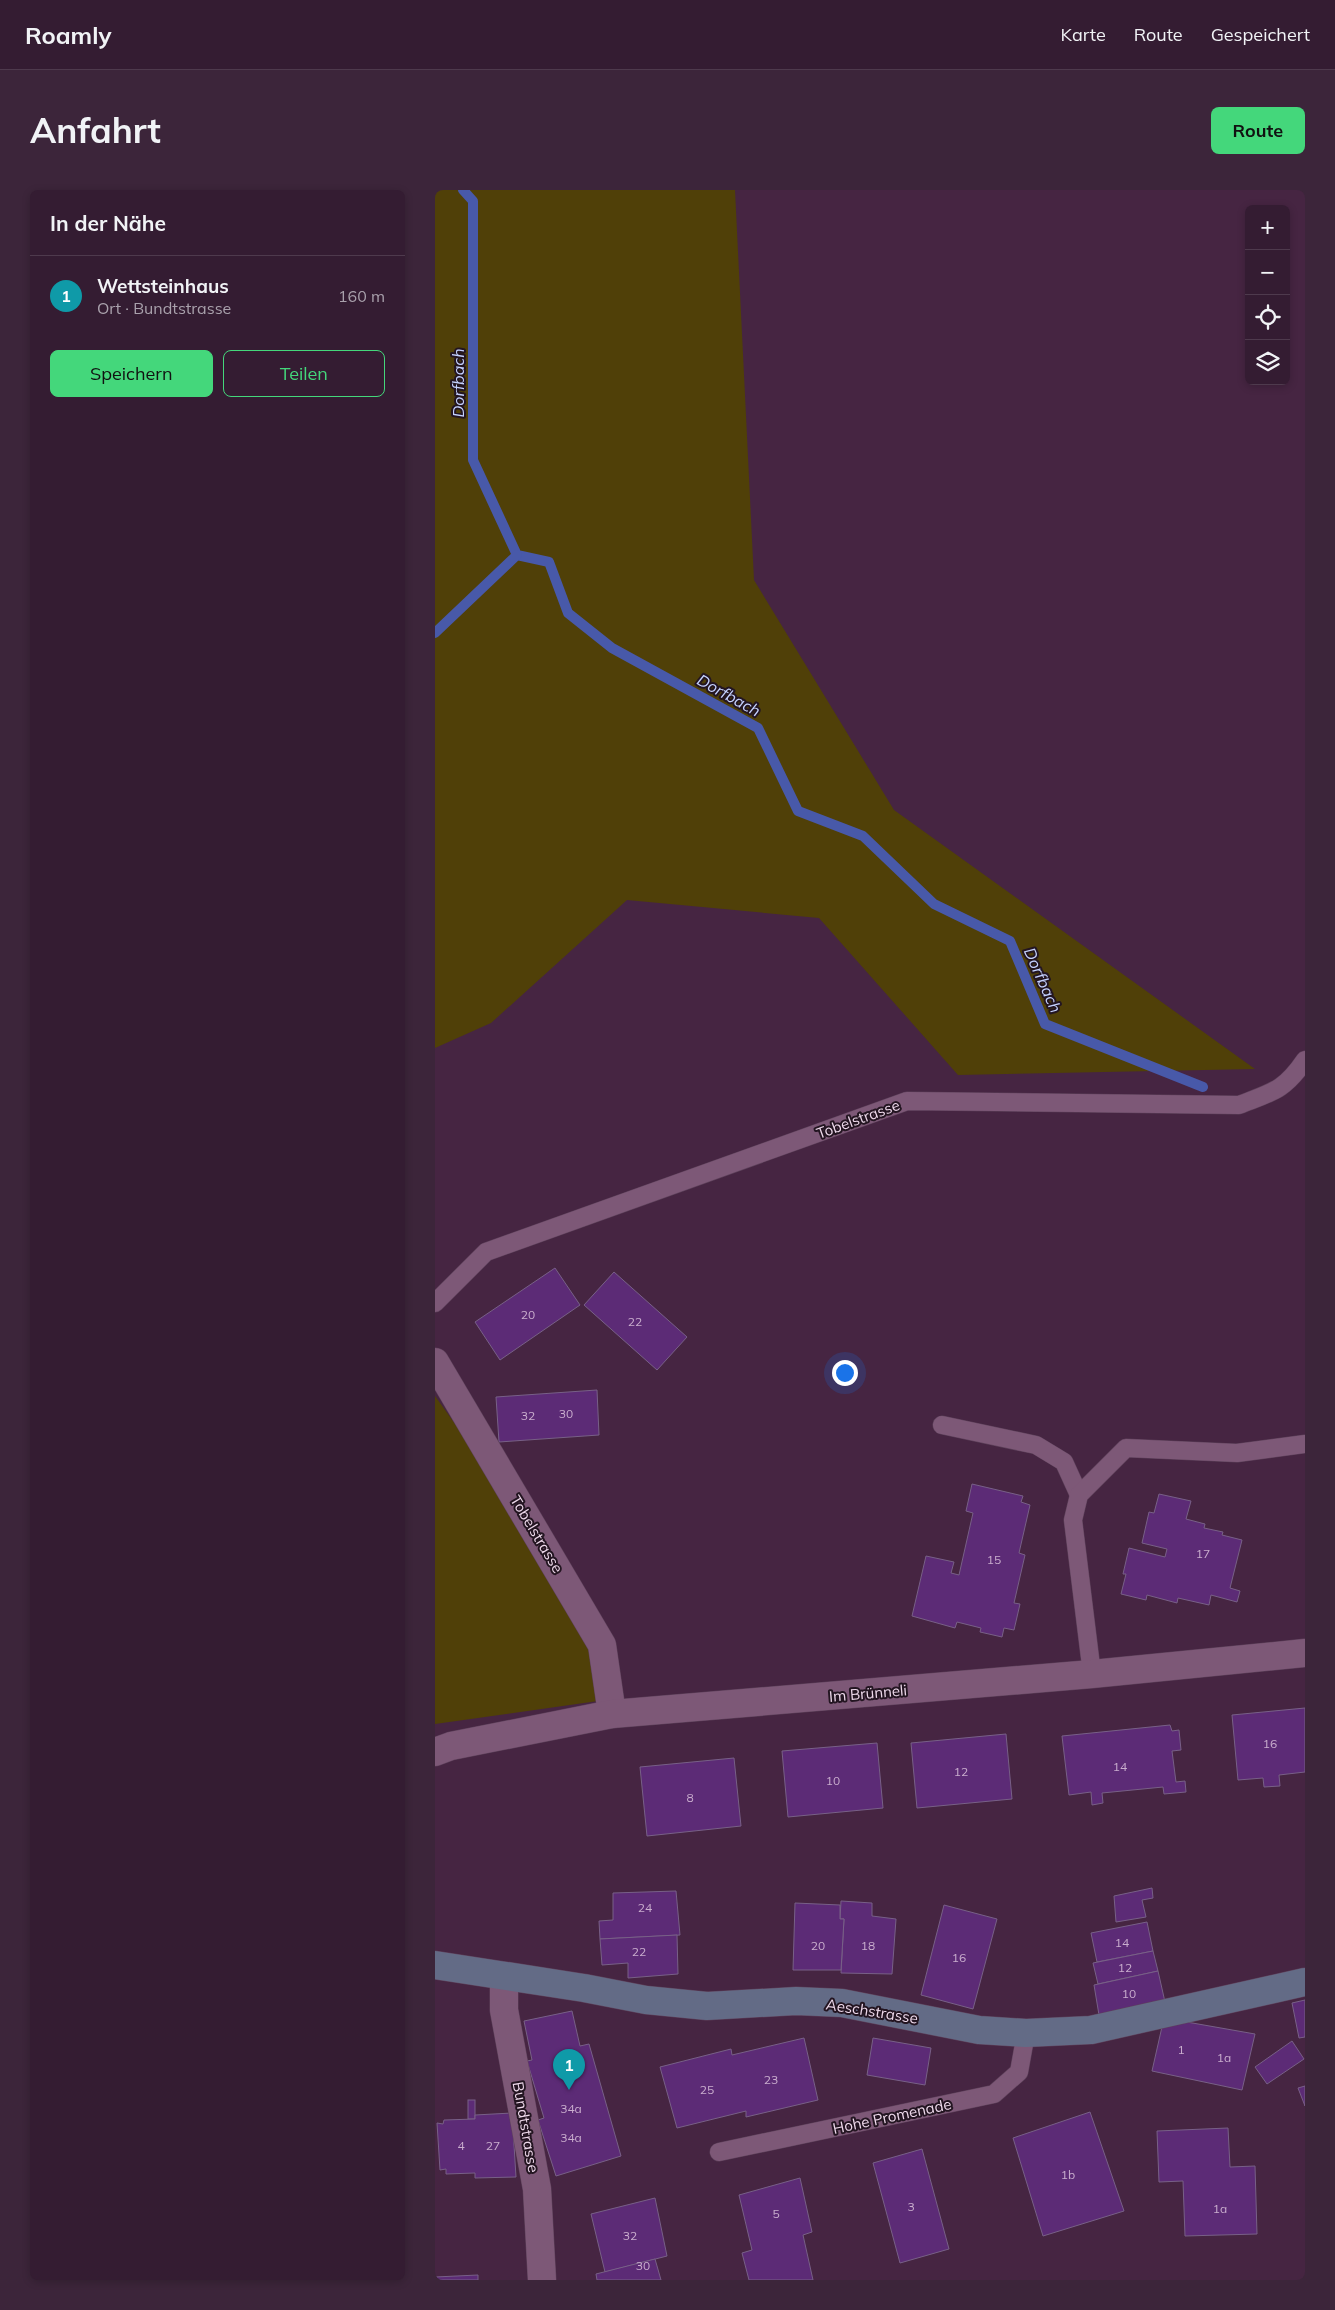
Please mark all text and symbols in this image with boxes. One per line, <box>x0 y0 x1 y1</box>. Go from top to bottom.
text: Roamly <box>25 20 112 50</box>
text: Karte <box>1061 23 1106 46</box>
text: Route <box>1134 23 1183 46</box>
text: Gespeichert <box>1211 23 1310 46</box>
button: Route <box>1211 107 1305 154</box>
text: Anfahrt <box>30 108 161 152</box>
map controls <box>1245 205 1290 385</box>
button: + <box>1245 205 1290 250</box>
text: In der Nähe <box>50 210 166 236</box>
button: − <box>1245 250 1290 295</box>
text: Wettsteinhaus <box>97 274 229 298</box>
text: 1 <box>61 286 71 306</box>
text: 160 m <box>338 286 385 306</box>
button: locate <box>1245 295 1290 340</box>
text: Ort · Bundtstrasse <box>97 298 231 318</box>
button: layers <box>1245 340 1290 385</box>
water label: Dorfbach <box>448 348 468 418</box>
button: Speichern <box>50 350 213 397</box>
button: Teilen <box>223 350 385 397</box>
water label: Dorfbach <box>694 669 764 721</box>
water label: Dorfbach <box>1020 944 1066 1016</box>
street label: Tobelstrasse <box>814 1095 902 1143</box>
house number: 20 <box>521 1307 535 1322</box>
house number: 22 <box>628 1314 642 1329</box>
your location <box>832 1360 858 1386</box>
house number: 30 <box>559 1406 573 1421</box>
house number: 32 <box>521 1408 535 1423</box>
street label: Tobelstrasse <box>506 1492 568 1576</box>
house number: 17 <box>1196 1546 1210 1561</box>
house number: 15 <box>987 1552 1001 1567</box>
street label: Im Brünneli <box>828 1680 908 1706</box>
house number: 16 <box>1263 1736 1277 1751</box>
house number: 14 <box>1113 1759 1127 1774</box>
house number: 12 <box>954 1764 968 1779</box>
house number: 10 <box>826 1773 840 1788</box>
house number: 8 <box>686 1790 694 1805</box>
house number: 24 <box>638 1900 652 1915</box>
house number: 14 <box>1115 1935 1129 1950</box>
house number: 20 <box>811 1938 825 1953</box>
house number: 18 <box>861 1938 875 1953</box>
house number: 22 <box>632 1944 646 1959</box>
house number: 16 <box>952 1950 966 1965</box>
house number: 12 <box>1118 1960 1132 1975</box>
house number: 10 <box>1122 1986 1136 2001</box>
street label: Aeschstrasse <box>825 1994 919 2028</box>
house number: 1 <box>1177 2042 1185 2057</box>
pin: 1 <box>553 2049 585 2090</box>
house number: 1a <box>1217 2050 1231 2065</box>
house number: 23 <box>764 2072 778 2087</box>
street label: Bundtstrasse <box>509 2080 543 2174</box>
house number: 25 <box>700 2082 714 2097</box>
street label: Hohe Promenade <box>831 2094 953 2138</box>
house number: 34a <box>560 2101 582 2116</box>
house number: 34a <box>560 2130 582 2145</box>
house number: 4 <box>457 2138 465 2153</box>
house number: 27 <box>486 2138 500 2153</box>
house number: 1b <box>1061 2167 1075 2182</box>
house number: 3 <box>907 2199 915 2214</box>
house number: 1a <box>1213 2201 1227 2216</box>
house number: 5 <box>772 2206 780 2221</box>
house number: 32 <box>623 2228 637 2243</box>
house number: 30 <box>636 2258 650 2273</box>

